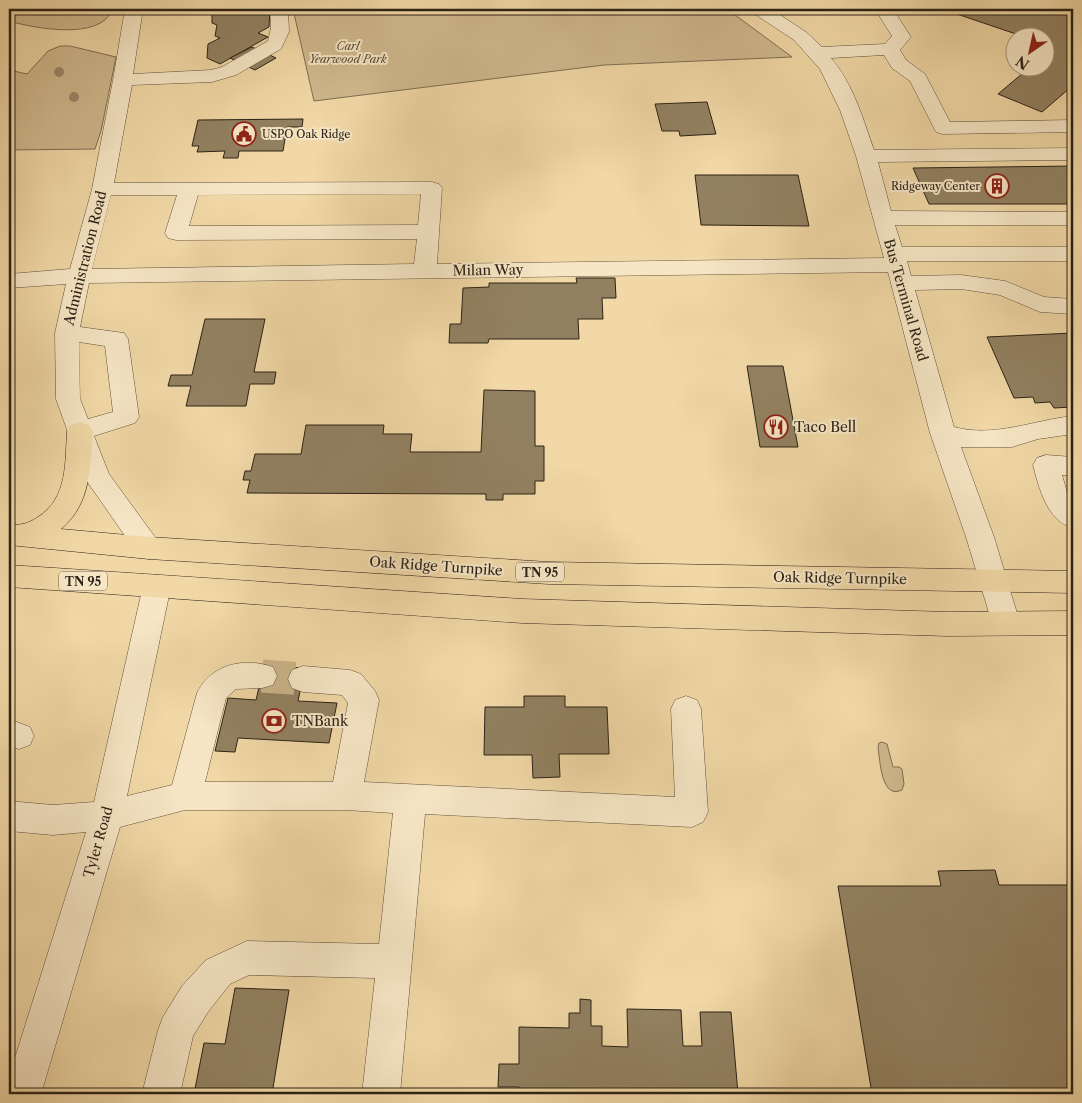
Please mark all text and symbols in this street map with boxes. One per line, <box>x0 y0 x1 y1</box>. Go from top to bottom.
north arrow <box>1004 28 1054 78</box>
park label: Carl Yearwood Park <box>309 39 387 66</box>
text: N <box>1013 52 1033 74</box>
public building icon: USPO Oak Ridge <box>231 121 257 147</box>
place label: USPO Oak Ridge <box>262 127 350 141</box>
building icon: Ridgeway Center <box>984 173 1010 199</box>
place label: Ridgeway Center <box>891 179 980 193</box>
street label: Administration Road <box>59 188 111 328</box>
street label: Bus Terminal Road <box>880 237 932 364</box>
street label: Milan Way <box>452 260 524 280</box>
restaurant icon: Taco Bell <box>763 414 789 440</box>
place label: Taco Bell <box>794 418 856 436</box>
street label: Oak Ridge Turnpike <box>369 552 503 580</box>
road number: TN 95 <box>516 562 564 582</box>
street label: Oak Ridge Turnpike <box>773 568 907 588</box>
road number: TN 95 <box>59 572 107 590</box>
bank icon: TNBank <box>261 708 287 734</box>
place label: TNBank <box>292 712 349 730</box>
street label: Tyler Road <box>79 804 117 880</box>

